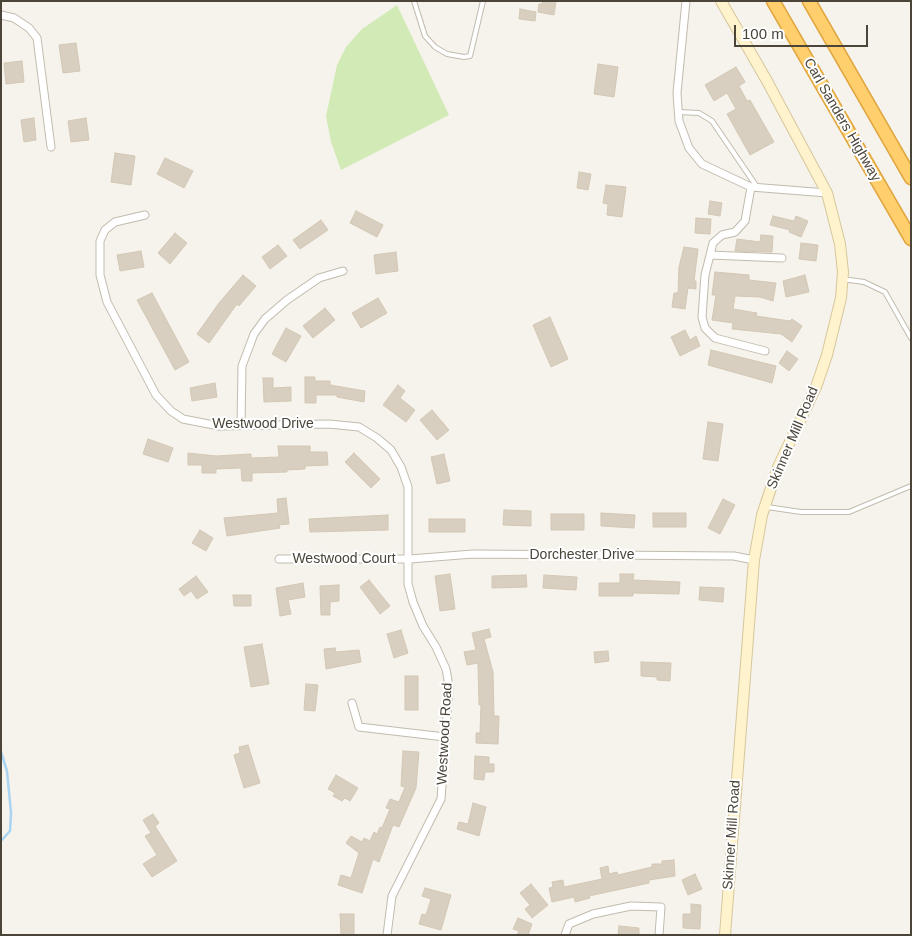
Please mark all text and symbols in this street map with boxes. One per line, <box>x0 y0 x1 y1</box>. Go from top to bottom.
scale bar <box>737 15 871 47</box>
text: 100 m <box>742 25 784 42</box>
street label: Carl Sanders Highway <box>800 55 884 185</box>
street label: Skinner Mill Road <box>764 384 822 492</box>
street label: Westwood Drive <box>212 416 314 432</box>
street label: Dorchester Drive <box>529 547 635 563</box>
street label: Westwood Court <box>292 551 396 567</box>
street label: Westwood Road <box>434 682 456 786</box>
street label: Skinner Mill Road <box>720 780 744 890</box>

